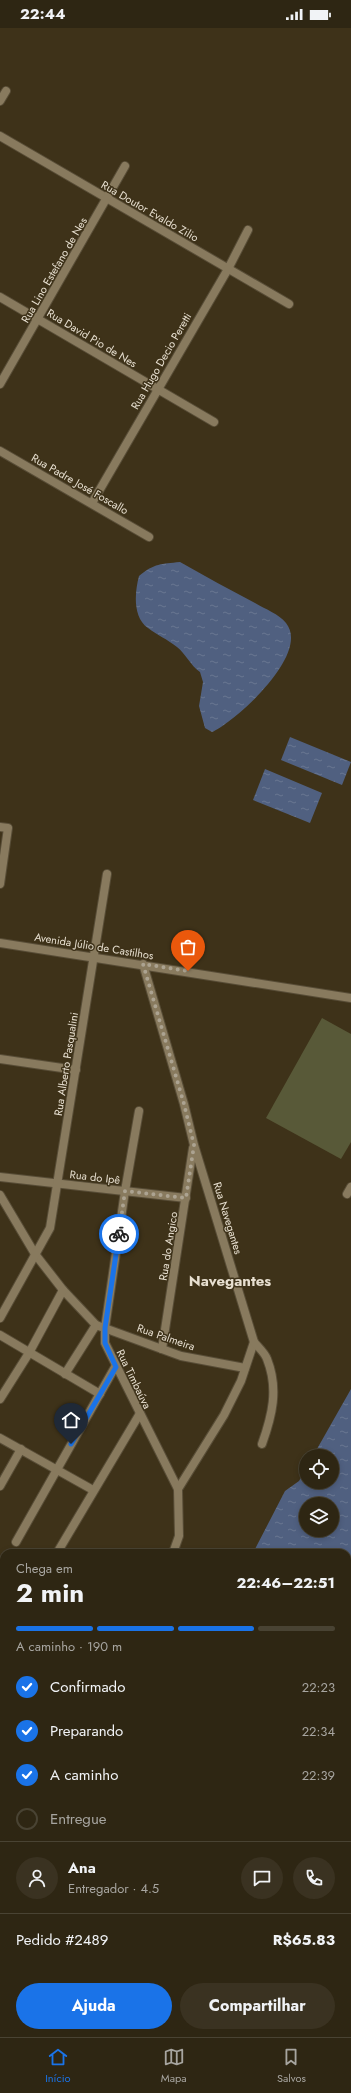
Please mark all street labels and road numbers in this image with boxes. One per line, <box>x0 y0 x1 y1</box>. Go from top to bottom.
street label: Rua Doutor Evaldo Zilio <box>98 177 202 245</box>
street label: Rua Lino Estefano de Nes <box>17 214 91 326</box>
street label: Rua David Pio de Nes <box>44 305 141 372</box>
street label: Rua Hugo Decio Peretti <box>127 310 195 412</box>
street label: Rua Padre José Foscallo <box>29 450 131 518</box>
street label: Avenida Júlio de Castilhos <box>33 929 155 963</box>
street label: Rua Alberto Pasqualini <box>50 1011 82 1117</box>
street label: Rua do Ipê <box>69 1166 121 1188</box>
street label: Rua Navegantes <box>209 1180 247 1257</box>
street label: Rua do Angico <box>155 1210 181 1282</box>
street label: Rua Palmeira <box>135 1320 197 1354</box>
street label: Rua Timbaúva <box>113 1346 155 1412</box>

